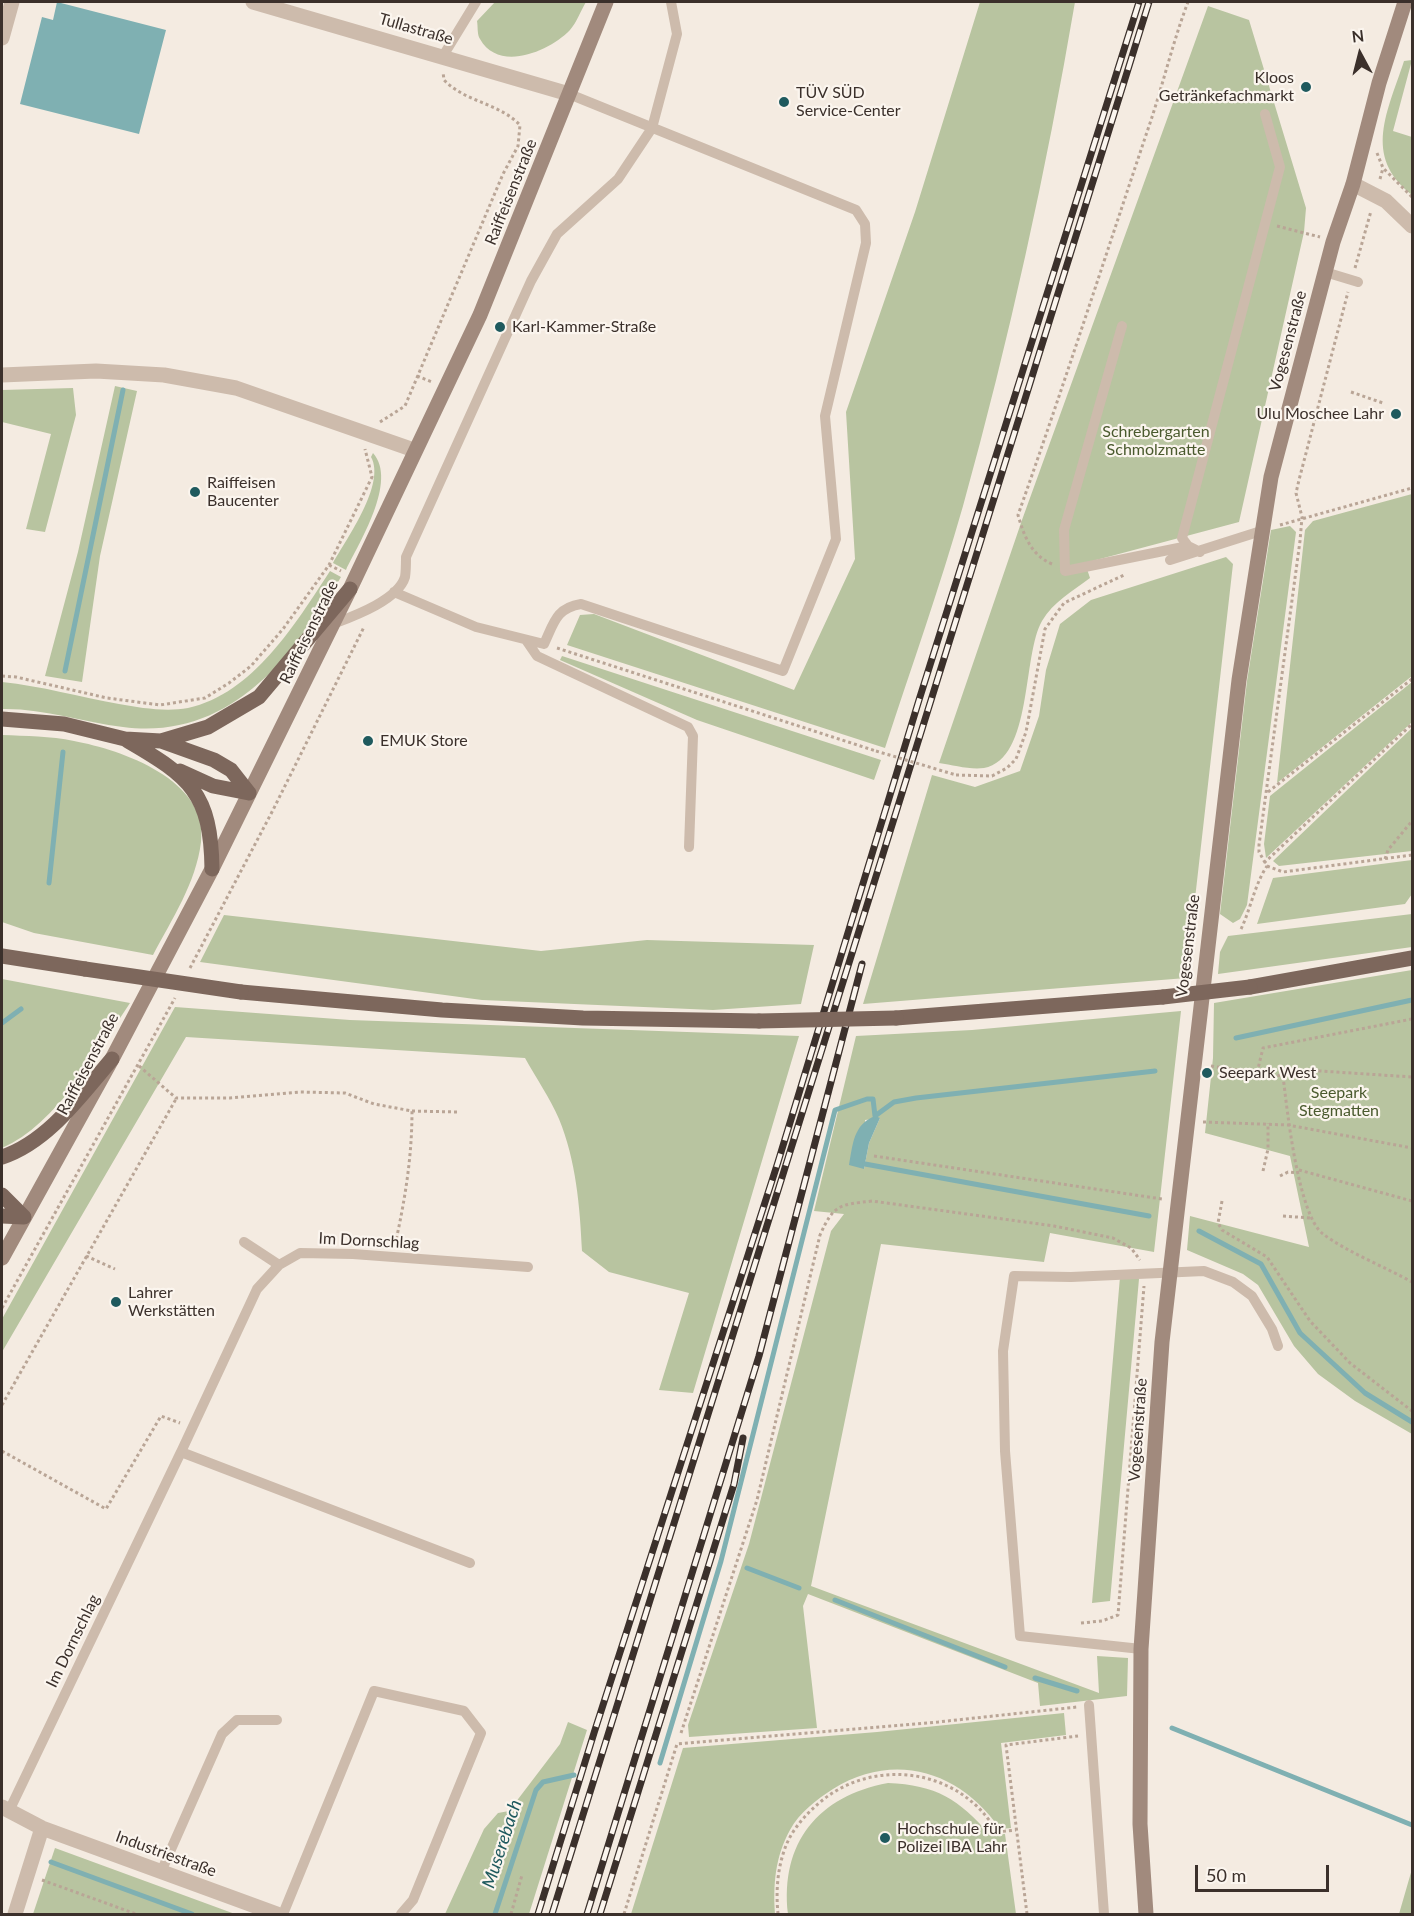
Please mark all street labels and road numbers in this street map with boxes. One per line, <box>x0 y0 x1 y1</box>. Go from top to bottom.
street label: Tullastraße <box>377 9 455 49</box>
street label: Raiffeisenstraße <box>481 136 541 248</box>
street label: Vogesenstraße <box>1265 288 1311 394</box>
street label: Raiffeisenstraße <box>276 577 342 687</box>
street label: Vogesenstraße <box>1172 893 1204 999</box>
street label: Raiffeisenstraße <box>53 1010 123 1118</box>
street label: Im Dornschlag <box>318 1229 420 1253</box>
street label: Vogesenstraße <box>1125 1378 1151 1482</box>
street label: Im Dornschlag <box>42 1591 104 1691</box>
street label: Industriestraße <box>113 1827 219 1881</box>

